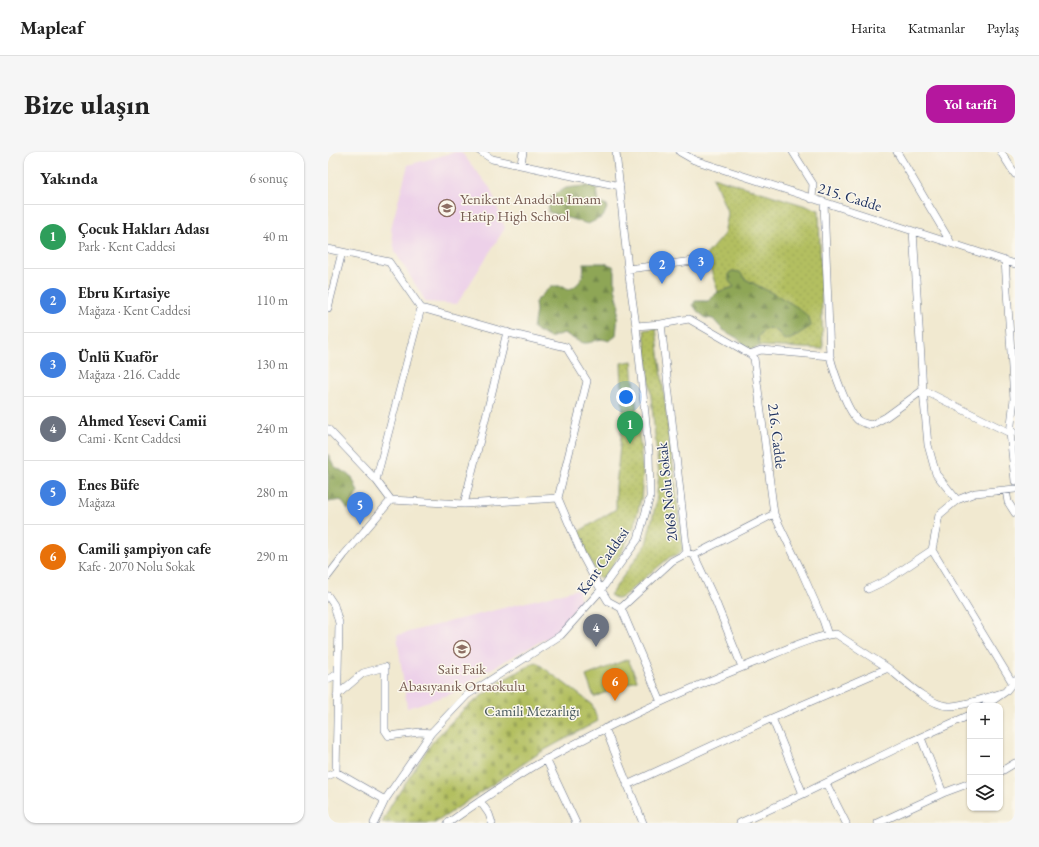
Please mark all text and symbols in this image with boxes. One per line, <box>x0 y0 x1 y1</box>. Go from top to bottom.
text: Mapleaf <box>20 15 84 40</box>
text: Harita <box>851 19 886 37</box>
text: Katmanlar <box>908 19 965 37</box>
text: Paylaş <box>987 19 1019 37</box>
button: Yol tarifi <box>926 85 1015 123</box>
text: Bize ulaşın <box>24 86 150 122</box>
text: Yakında <box>40 167 98 189</box>
text: 6 sonuç <box>250 170 288 187</box>
street label: 215. Cadde <box>816 178 884 215</box>
place label: Yenikent Anadolu Imam Hatip High School <box>460 189 601 225</box>
school or university icon: Yenikent Anadolu Imam Hatip High School <box>437 198 457 218</box>
text: Çocuk Hakları Adası <box>78 219 209 238</box>
text: 1 <box>50 228 56 245</box>
text: 40 m <box>263 228 288 245</box>
text: Park · Kent Caddesi <box>78 238 175 255</box>
pin: 3 <box>688 248 714 281</box>
pin: 2 <box>649 251 675 284</box>
text: Ebru Kırtasiye <box>78 283 170 302</box>
text: 2 <box>50 292 56 309</box>
text: 110 m <box>257 292 288 309</box>
text: Mağaza · Kent Caddesi <box>78 302 191 319</box>
text: Ünlü Kuaför <box>78 347 158 366</box>
text: 3 <box>50 356 56 373</box>
text: 130 m <box>257 356 288 373</box>
text: Mağaza · 216. Cadde <box>78 366 180 383</box>
your location <box>616 387 636 407</box>
street label: 216. Cadde <box>764 402 791 470</box>
text: Ahmed Yesevi Camii <box>78 411 207 430</box>
pin: 1 <box>617 411 643 444</box>
text: 4 <box>50 420 56 437</box>
text: 240 m <box>257 420 288 437</box>
text: Cami · Kent Caddesi <box>78 430 181 447</box>
street label: 2068 Nolu Sokak <box>652 441 681 543</box>
text: Enes Büfe <box>78 475 139 494</box>
text: 5 <box>50 484 56 501</box>
text: 280 m <box>257 484 288 501</box>
pin: 5 <box>347 492 373 525</box>
text: Mağaza <box>78 494 115 511</box>
street label: Kent Caddesi <box>572 523 633 598</box>
text: Camili şampiyon cafe <box>78 539 211 558</box>
text: 6 <box>50 548 56 565</box>
text: 290 m <box>257 548 288 565</box>
text: Kafe · 2070 Nolu Sokak <box>78 558 195 575</box>
pin: 4 <box>583 614 609 647</box>
school or university icon: Sait Faik Abasıyanık Ortaokulu <box>452 639 472 659</box>
place label: Sait Faik Abasıyanık Ortaokulu <box>397 659 526 695</box>
pin: 6 <box>602 668 628 701</box>
park label: Camili Mezarlığı <box>484 701 580 720</box>
map controls <box>967 703 1003 811</box>
button: + <box>967 703 1003 739</box>
button: − <box>967 739 1003 775</box>
button: layers <box>967 775 1003 811</box>

